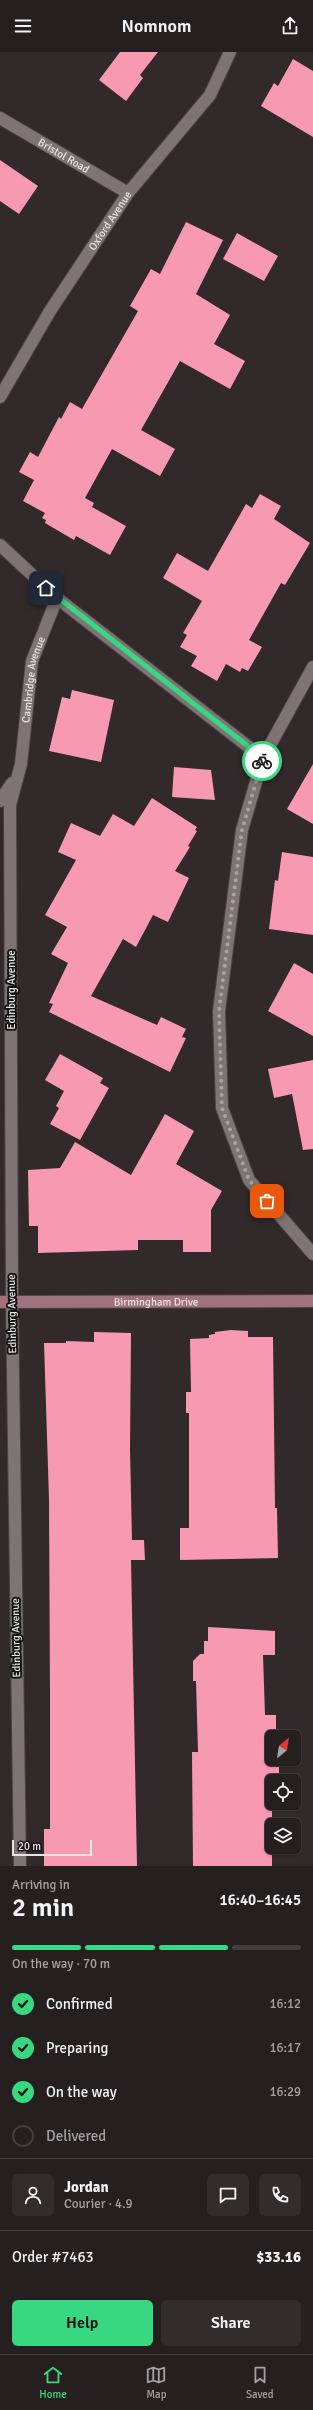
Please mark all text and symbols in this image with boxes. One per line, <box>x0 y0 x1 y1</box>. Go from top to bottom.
icon: menu <box>12 15 34 37</box>
text: Nomnom <box>122 15 191 37</box>
icon: share <box>279 15 301 37</box>
street label: Bristol Road <box>36 135 92 176</box>
street label: Oxford Avenue <box>86 188 134 253</box>
pin <box>29 571 63 605</box>
icon: home <box>35 577 57 599</box>
street label: Cambridge Avenue <box>19 635 48 723</box>
courier <box>242 741 282 781</box>
icon: bike <box>251 750 273 772</box>
street label: Edinburg Avenue <box>5 950 18 1030</box>
pin <box>250 1184 284 1218</box>
icon: bag <box>256 1190 278 1212</box>
street label: Edinburg Avenue <box>5 1274 19 1354</box>
street label: Birmingham Drive <box>114 1295 198 1308</box>
street label: Edinburg Avenue <box>9 1598 23 1678</box>
north arrow <box>265 1730 301 1766</box>
map controls <box>265 1730 301 1854</box>
button: locate <box>265 1774 301 1810</box>
button: layers <box>265 1818 301 1854</box>
scale bar <box>12 1838 92 1857</box>
text: 20 m <box>18 1840 41 1853</box>
text: Arriving in <box>12 1877 70 1893</box>
text: 16:40–16:45 <box>220 1891 301 1909</box>
text: 2 min <box>12 1892 74 1924</box>
text: On the way · 70 m <box>12 1956 110 1972</box>
icon: check <box>12 1993 34 2015</box>
text: Confirmed <box>46 1995 113 2013</box>
text: 16:12 <box>269 1996 301 2012</box>
icon: check <box>12 2037 34 2059</box>
text: Preparing <box>46 2039 109 2057</box>
text: 16:17 <box>269 2040 301 2056</box>
icon: check <box>12 2081 34 2103</box>
text: On the way <box>46 2083 117 2101</box>
text: 16:29 <box>269 2084 301 2100</box>
text: Delivered <box>46 2127 106 2145</box>
button: person <box>12 2174 54 2216</box>
button: chat <box>207 2174 249 2216</box>
button: phone <box>259 2174 301 2216</box>
text: Jordan <box>64 2178 109 2196</box>
text: Courier · 4.9 <box>64 2196 133 2212</box>
text: Order #7463 <box>12 2248 94 2266</box>
text: $33.16 <box>256 2248 301 2266</box>
button: Help <box>12 2300 153 2346</box>
button: Share <box>161 2300 301 2346</box>
tab: Home <box>39 2364 67 2401</box>
tab: Map <box>145 2364 167 2401</box>
tab: Saved <box>246 2364 274 2401</box>

